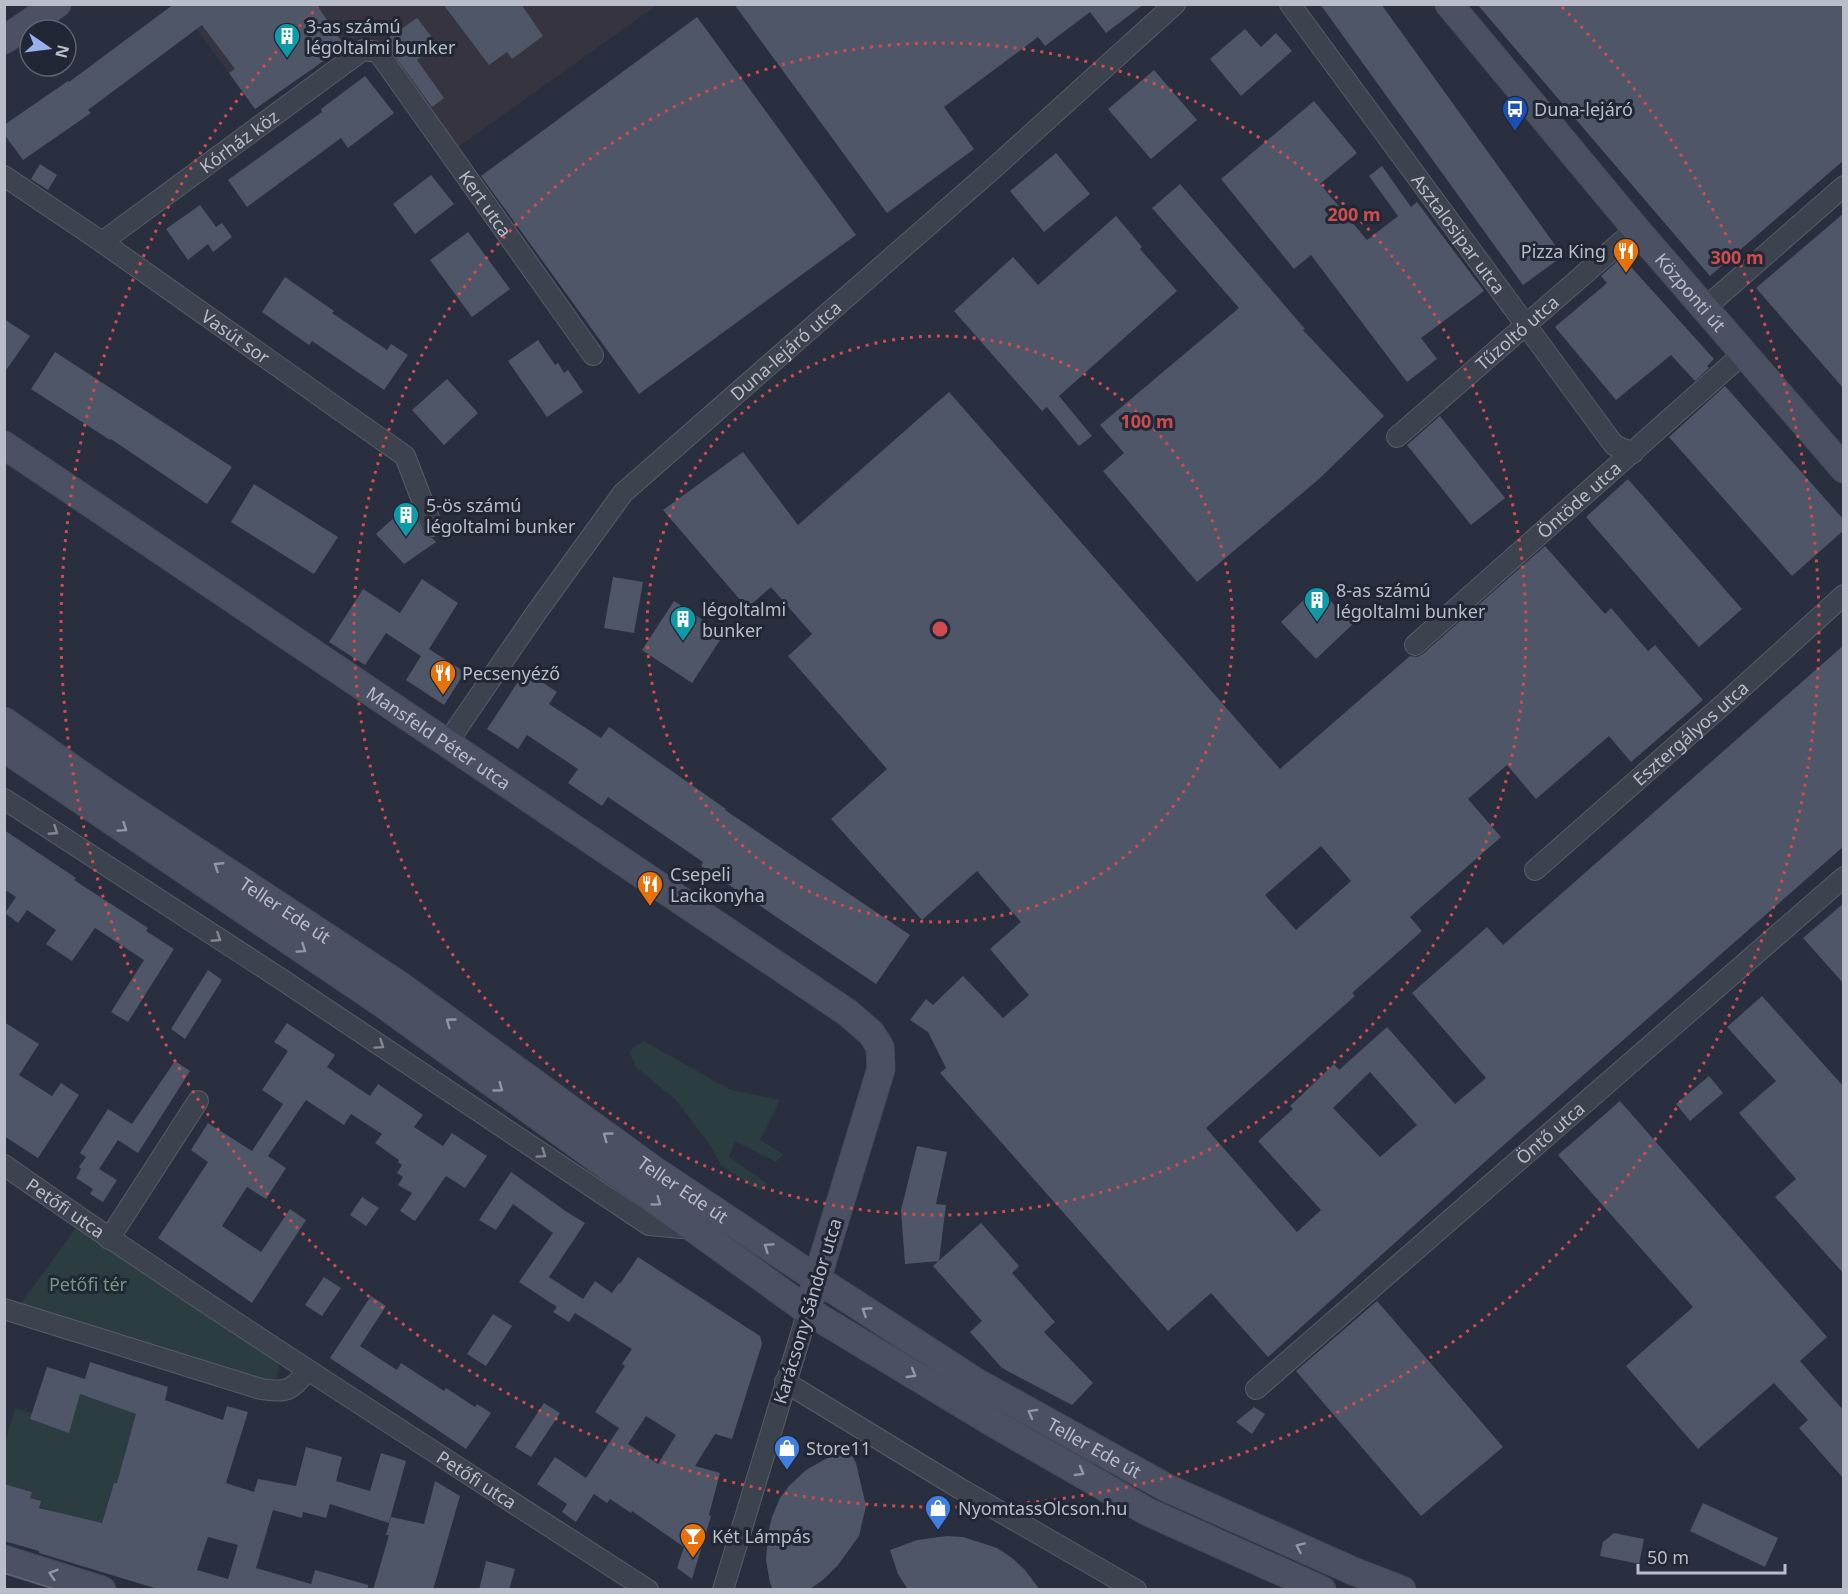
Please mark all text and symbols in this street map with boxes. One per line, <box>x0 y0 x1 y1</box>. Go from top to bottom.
place label: 3-as számú légoltalmi bunker <box>306 14 456 59</box>
north arrow <box>18 18 78 78</box>
building icon: 3-as számú légoltalmi bunker <box>272 21 302 59</box>
text: N <box>50 43 75 61</box>
bus stop icon: Duna-lejáró <box>1500 94 1530 132</box>
place label: Duna-lejáró <box>1534 97 1633 121</box>
street label: Kórház köz <box>194 104 283 178</box>
street label: Kert utca <box>454 166 517 242</box>
street label: Asztalosipar utca <box>1407 169 1511 299</box>
text: 200 m <box>1327 202 1381 226</box>
restaurant icon: Pizza King <box>1611 236 1641 274</box>
place label: Pizza King <box>1521 239 1606 263</box>
text: 300 m <box>1710 245 1764 269</box>
street label: Központi út <box>1650 248 1732 337</box>
street label: Tűzoltó utca <box>1470 290 1564 375</box>
street label: Duna-lejáró utca <box>725 295 846 406</box>
street label: Vasút sor <box>197 304 275 369</box>
text: 100 m <box>1120 409 1174 433</box>
street label: Öntöde utca <box>1532 456 1626 543</box>
place label: 5-ös számú légoltalmi bunker <box>426 493 576 538</box>
building icon: 5-ös számú légoltalmi bunker <box>391 500 421 538</box>
place label: 8-as számú légoltalmi bunker <box>1336 578 1486 623</box>
building icon: 8-as számú légoltalmi bunker <box>1302 585 1332 623</box>
place label: légoltalmi bunker <box>702 597 786 642</box>
building icon: légoltalmi bunker <box>668 604 698 642</box>
centre of rings <box>930 619 950 639</box>
restaurant icon: Pecsenyéző <box>428 658 458 696</box>
place label: Pecsenyéző <box>462 661 560 685</box>
street label: Esztergályos utca <box>1627 676 1753 791</box>
street label: Mansfeld Péter utca <box>362 680 516 795</box>
one-way arrow <box>116 821 127 832</box>
one-way arrow <box>47 824 58 835</box>
one-way arrow <box>214 862 225 873</box>
place label: Csepeli Lacikonyha <box>670 862 765 907</box>
restaurant icon: Csepeli Lacikonyha <box>635 869 665 907</box>
street label: Teller Ede út <box>235 871 336 949</box>
one-way arrow <box>211 930 221 942</box>
one-way arrow <box>295 942 306 953</box>
one-way arrow <box>445 1018 456 1029</box>
one-way arrow <box>373 1038 384 1049</box>
one-way arrow <box>492 1080 503 1091</box>
street label: Öntő utca <box>1510 1096 1589 1169</box>
one-way arrow <box>603 1133 614 1144</box>
one-way arrow <box>536 1146 546 1158</box>
street label: Teller Ede út <box>633 1150 733 1229</box>
street label: Petőfi utca <box>22 1172 110 1243</box>
one-way arrow <box>650 1195 661 1206</box>
street label: Karácsony Sándor utca <box>767 1215 847 1407</box>
one-way arrow <box>764 1242 774 1254</box>
park label: Petőfi tér <box>49 1272 128 1296</box>
one-way arrow <box>862 1307 873 1318</box>
one-way arrow <box>906 1366 916 1378</box>
one-way arrow <box>1028 1409 1038 1420</box>
street label: Teller Ede út <box>1043 1412 1146 1484</box>
shop icon: Store11 <box>772 1433 802 1471</box>
place label: Store11 <box>806 1436 871 1460</box>
street label: Petőfi utca <box>432 1445 521 1514</box>
one-way arrow <box>1074 1465 1084 1477</box>
shop icon: NyomtassOlcson.hu <box>923 1493 953 1531</box>
place label: NyomtassOlcson.hu <box>958 1496 1127 1520</box>
bar icon: Két Lámpás <box>678 1521 708 1559</box>
place label: Két Lámpás <box>712 1524 811 1548</box>
scale bar <box>1638 1537 1785 1575</box>
one-way arrow <box>1295 1542 1306 1554</box>
text: 50 m <box>1647 1545 1689 1569</box>
one-way arrow <box>48 1569 59 1581</box>

